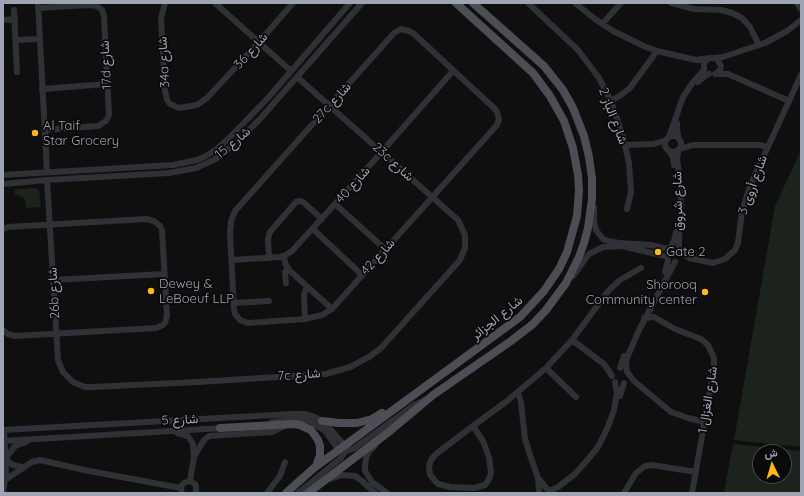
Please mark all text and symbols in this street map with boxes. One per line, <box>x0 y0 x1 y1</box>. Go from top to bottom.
street label: شارع 36 <box>231 30 271 72</box>
street label: 34a شارع <box>155 36 173 88</box>
street label: 17d شارع <box>97 40 115 90</box>
street label: 27c شارع <box>309 79 355 127</box>
street label: شارع الباز 2 <box>595 85 631 147</box>
place label: Al Taif Star Grocery <box>43 118 119 149</box>
street label: شارع 15 <box>212 124 254 162</box>
marker: Al Taif Star Grocery <box>30 128 40 138</box>
street label: 23c شارع <box>369 139 417 185</box>
street label: شارع أروى 3 <box>735 153 771 217</box>
street label: شارع 40 <box>332 163 374 207</box>
street label: شارع شروق <box>670 171 686 231</box>
street label: شارع 42 <box>358 236 398 278</box>
place label: Gate 2 <box>666 244 706 260</box>
marker: Gate 2 <box>653 247 663 257</box>
street label: 26b شارع <box>45 267 63 319</box>
place label: Dewey & LeBoeuf LLP <box>159 276 234 307</box>
place label: Shorooq Community center <box>586 277 697 308</box>
marker: Dewey & LeBoeuf LLP <box>146 286 156 296</box>
marker: Shorooq Community center <box>700 287 710 297</box>
street label: شارع الجزائر <box>468 293 526 343</box>
street label: شارع الغزال 1 <box>695 365 721 435</box>
street label: 7c شارع <box>277 366 321 384</box>
street label: شارع 5 <box>161 411 199 429</box>
north arrow <box>752 444 792 484</box>
text: ش <box>764 445 778 461</box>

